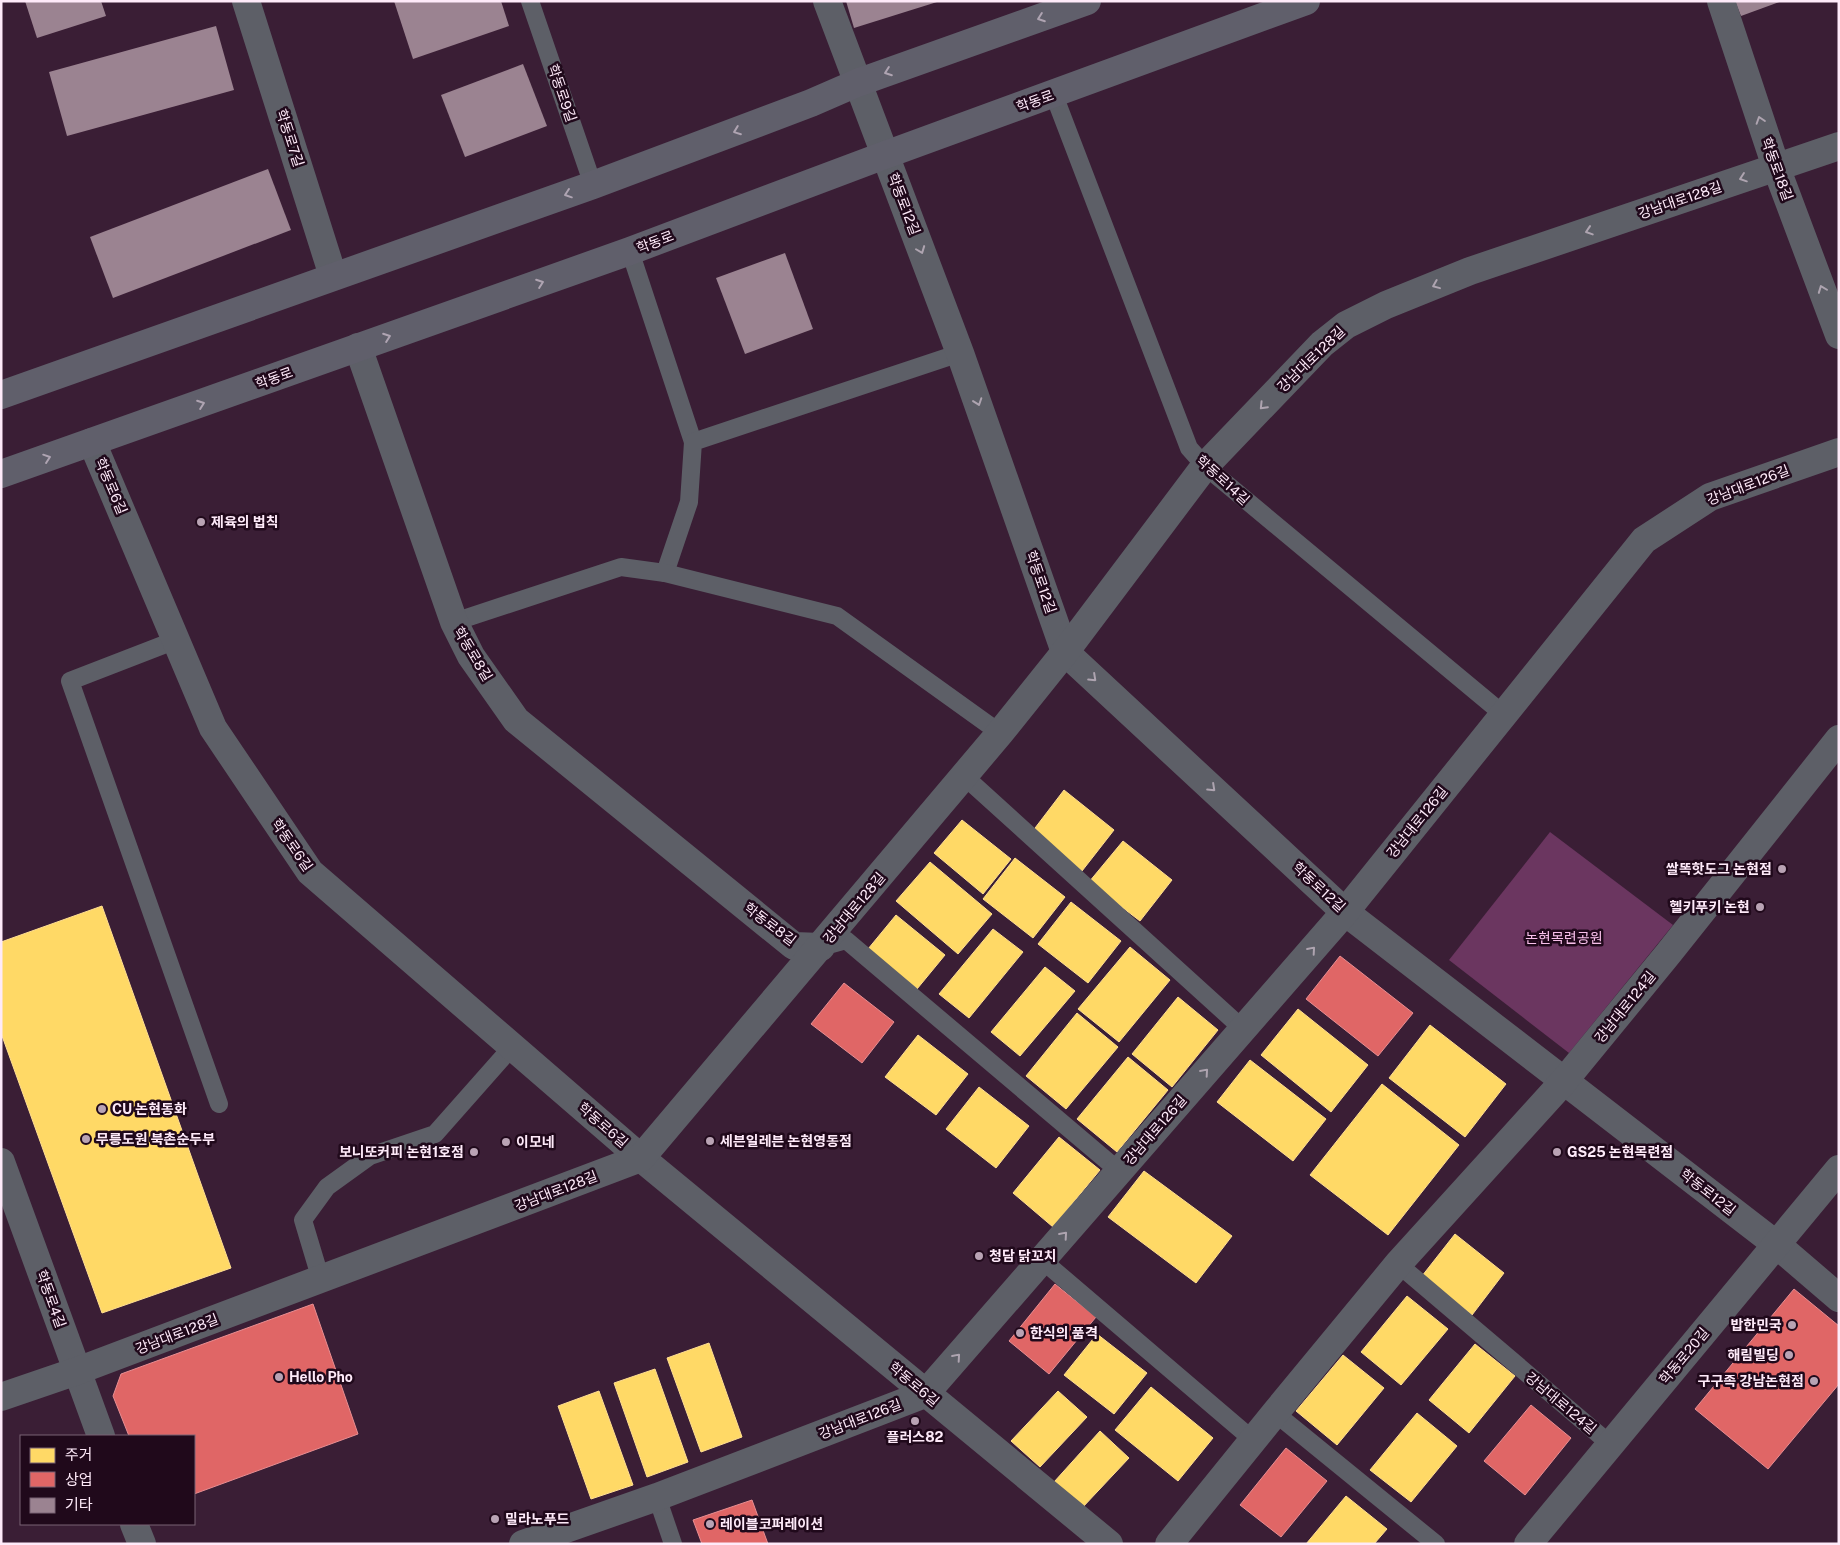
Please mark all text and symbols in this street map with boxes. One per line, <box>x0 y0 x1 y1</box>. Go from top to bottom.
one-way arrow <box>1037 12 1046 22</box>
street label: 학동로9길 <box>545 62 579 124</box>
one-way arrow <box>884 66 893 76</box>
street label: 학동로 <box>1014 87 1056 115</box>
street label: 학동로7길 <box>273 107 307 169</box>
one-way arrow <box>1756 116 1766 125</box>
one-way arrow <box>733 125 741 135</box>
street label: 학동로18길 <box>1758 135 1796 203</box>
street label: 학동로12길 <box>885 171 923 237</box>
one-way arrow <box>1739 173 1748 183</box>
street label: 강남대로128길 <box>1636 178 1724 222</box>
one-way arrow <box>564 188 573 198</box>
one-way arrow <box>1586 225 1594 235</box>
street label: 학동로 <box>634 228 676 256</box>
one-way arrow <box>915 245 925 254</box>
one-way arrow <box>535 279 543 289</box>
one-way arrow <box>1432 279 1441 289</box>
one-way arrow <box>1818 285 1828 294</box>
street label: 강남대로128길 <box>1274 323 1348 395</box>
one-way arrow <box>382 333 390 343</box>
street label: 학동로 <box>253 364 295 392</box>
one-way arrow <box>972 397 982 406</box>
one-way arrow <box>196 400 204 410</box>
one-way arrow <box>1260 401 1269 410</box>
street label: 학동로14길 <box>1193 452 1253 508</box>
one-way arrow <box>43 454 51 464</box>
street label: 학동로6길 <box>92 455 130 517</box>
street label: 강남대로126길 <box>1704 462 1792 508</box>
place label: 제육의 법칙 <box>211 514 279 530</box>
marker: 제육의 법칙 <box>195 516 207 528</box>
street label: 학동로12길 <box>1023 548 1059 616</box>
street label: 학동로8길 <box>451 624 495 684</box>
one-way arrow <box>1087 672 1096 681</box>
one-way arrow <box>1206 782 1215 791</box>
street label: 강남대로126길 <box>1383 783 1451 861</box>
street label: 학동로6길 <box>268 816 316 874</box>
street label: 학동로12길 <box>1290 859 1348 915</box>
place label: 쌀똑핫도그 논현점 <box>1666 861 1772 877</box>
marker: 쌀똑핫도그 논현점 <box>1776 863 1788 875</box>
street label: 강남대로128길 <box>820 869 888 947</box>
street label: 학동로8길 <box>741 899 799 949</box>
place label: 헬키푸키 논현 <box>1670 899 1750 915</box>
marker: 헬키푸키 논현 <box>1754 901 1766 913</box>
park label: 논현목련공원 <box>1525 930 1603 946</box>
one-way arrow <box>1306 946 1315 955</box>
street label: 강남대로124길 <box>1591 968 1659 1046</box>
one-way arrow <box>1199 1069 1208 1078</box>
street label: 강남대로126길 <box>1120 1092 1190 1168</box>
street label: 학동로6길 <box>575 1099 631 1151</box>
place label: CU 논현동화 <box>112 1101 187 1117</box>
marker: CU 논현동화 <box>96 1103 108 1115</box>
place label: 무릉도원 북촌순두부 <box>96 1131 215 1147</box>
marker: 무릉도원 북촌순두부 <box>80 1133 92 1145</box>
place label: 세븐일레븐 논현영동점 <box>720 1133 852 1149</box>
place label: 이모네 <box>516 1134 555 1150</box>
marker: 세븐일레븐 논현영동점 <box>704 1135 716 1147</box>
marker: 이모네 <box>500 1136 512 1148</box>
place label: 보니또커피 논현1호점 <box>339 1144 464 1160</box>
place label: GS25 논현목련점 <box>1567 1144 1673 1160</box>
marker: 보니또커피 논현1호점 <box>468 1146 480 1158</box>
marker: GS25 논현목련점 <box>1551 1146 1563 1158</box>
street label: 학동로12길 <box>1677 1166 1739 1218</box>
street label: 강남대로128길 <box>512 1168 600 1214</box>
one-way arrow <box>1058 1231 1067 1240</box>
place label: 청담 닭꼬치 <box>989 1248 1057 1264</box>
marker: 청담 닭꼬치 <box>973 1250 985 1262</box>
street label: 학동로4길 <box>33 1268 69 1330</box>
street label: 강남대로128길 <box>133 1311 221 1357</box>
place label: 밥한민국 <box>1730 1317 1782 1333</box>
marker: 밥한민국 <box>1786 1319 1798 1331</box>
place label: 한식의 품격 <box>1030 1325 1098 1341</box>
street label: 학동로20길 <box>1656 1325 1712 1387</box>
marker: 한식의 품격 <box>1014 1327 1026 1339</box>
place label: 해림빌딩 <box>1727 1347 1779 1363</box>
marker: 해림빌딩 <box>1783 1349 1795 1361</box>
one-way arrow <box>952 1354 961 1363</box>
street label: 학동로6길 <box>886 1359 942 1409</box>
place label: Hello Pho <box>289 1369 353 1385</box>
street label: 강남대로124길 <box>1522 1369 1600 1437</box>
marker: Hello Pho <box>273 1371 285 1383</box>
place label: 구구족 강남논현점 <box>1698 1373 1804 1389</box>
marker: 구구족 강남논현점 <box>1808 1375 1820 1387</box>
street label: 강남대로126길 <box>816 1396 904 1442</box>
marker: 플러스82 <box>909 1415 921 1427</box>
place label: 플러스82 <box>887 1429 944 1445</box>
legend <box>20 1435 195 1525</box>
text: 주거 <box>65 1446 93 1463</box>
text: 상업 <box>65 1471 93 1488</box>
text: 기타 <box>65 1496 93 1513</box>
place label: 밀라노푸드 <box>505 1511 570 1527</box>
marker: 밀라노푸드 <box>489 1513 501 1525</box>
place label: 레이블코퍼레이션 <box>720 1516 823 1532</box>
marker: 레이블코퍼레이션 <box>704 1518 716 1530</box>

